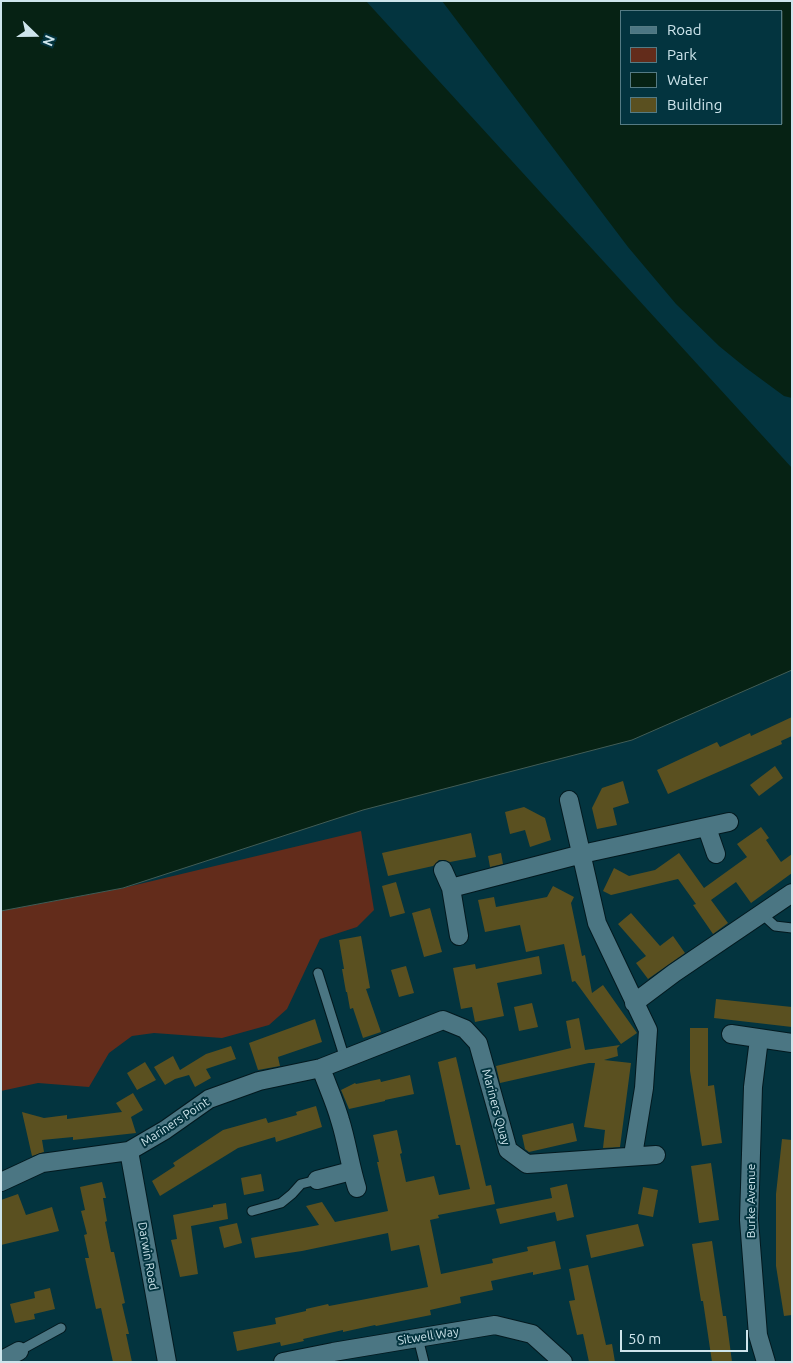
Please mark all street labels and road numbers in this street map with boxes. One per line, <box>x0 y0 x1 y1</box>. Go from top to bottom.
street label: Mariners Quay <box>479 1067 513 1147</box>
street label: Mariners Point <box>138 1095 212 1149</box>
street label: Burke Avenue <box>744 1164 758 1238</box>
street label: Darwin Road <box>135 1221 161 1291</box>
street label: Sitwell Way <box>396 1324 460 1348</box>

